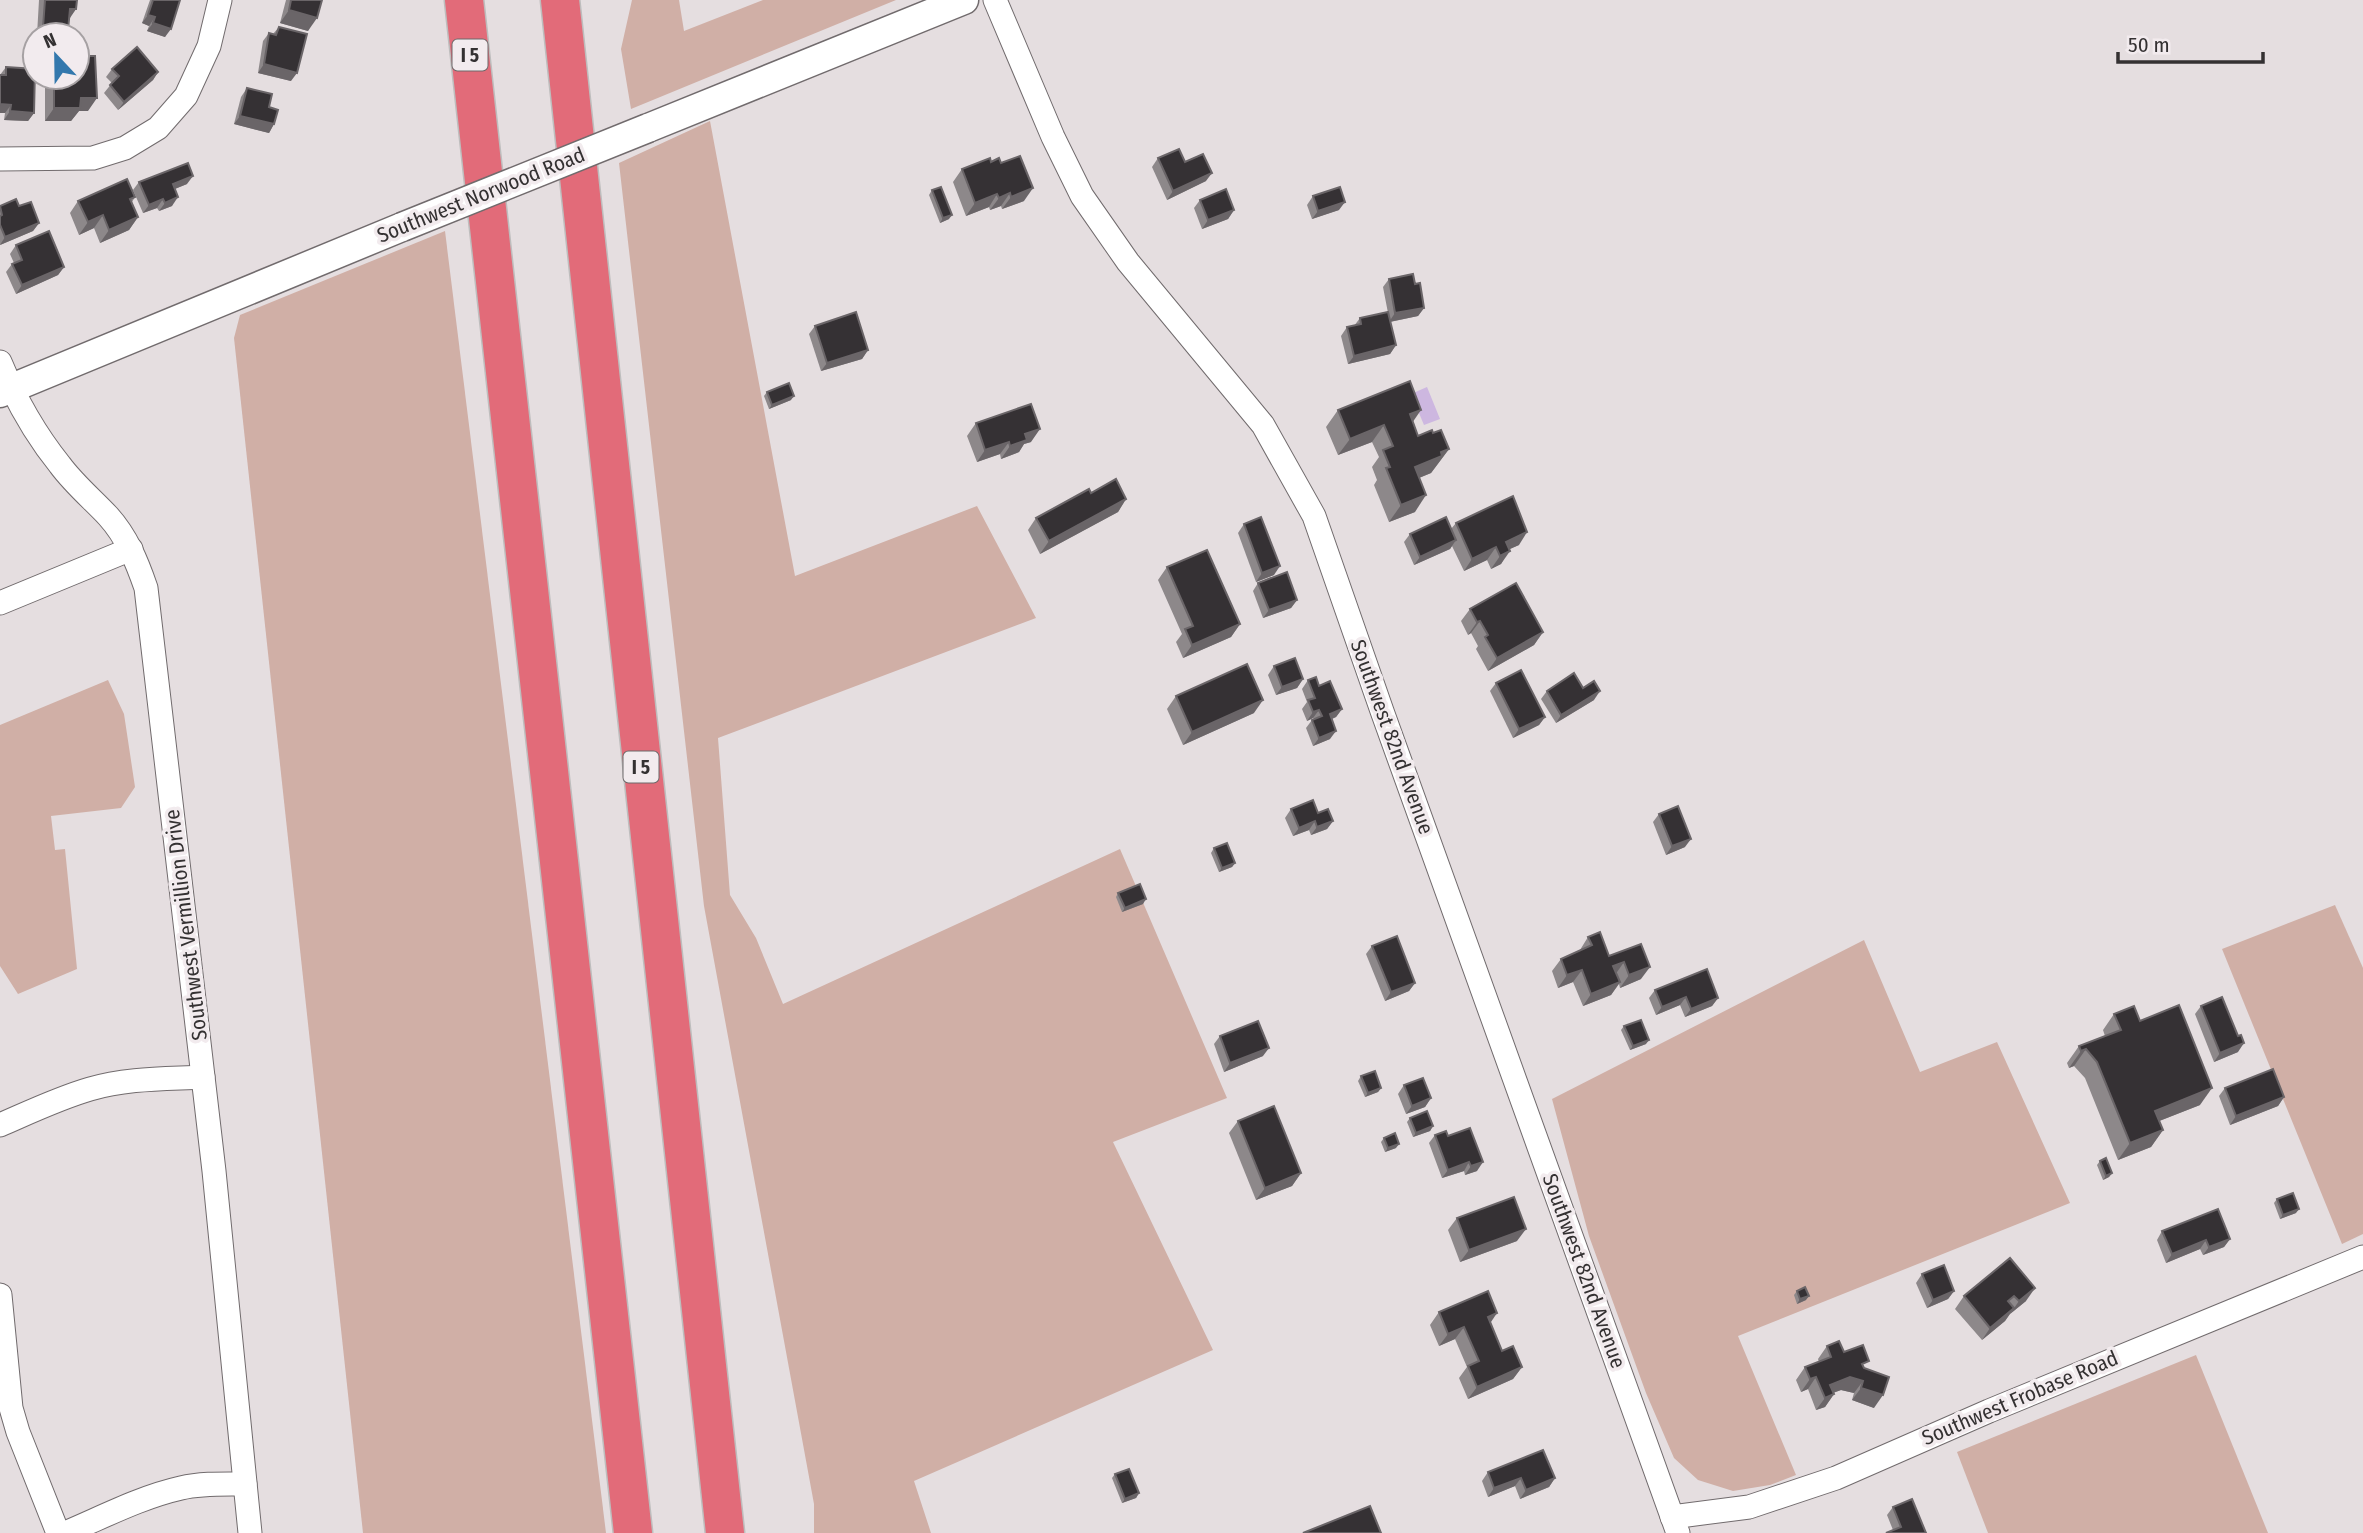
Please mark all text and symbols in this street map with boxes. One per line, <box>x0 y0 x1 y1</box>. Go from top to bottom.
north arrow <box>21 21 91 91</box>
scale bar <box>2118 21 2263 65</box>
text: N <box>40 28 59 53</box>
text: 50 m <box>2128 32 2170 58</box>
road number: I 5 <box>452 40 488 70</box>
street label: Southwest Norwood Road <box>373 141 589 249</box>
street label: Southwest 82nd Avenue <box>1345 636 1439 838</box>
road number: I 5 <box>624 752 658 782</box>
street label: Southwest Vermillion Drive <box>159 808 213 1042</box>
street label: Southwest 82nd Avenue <box>1537 1170 1631 1372</box>
street label: Southwest Frobase Road <box>1918 1345 2122 1451</box>

